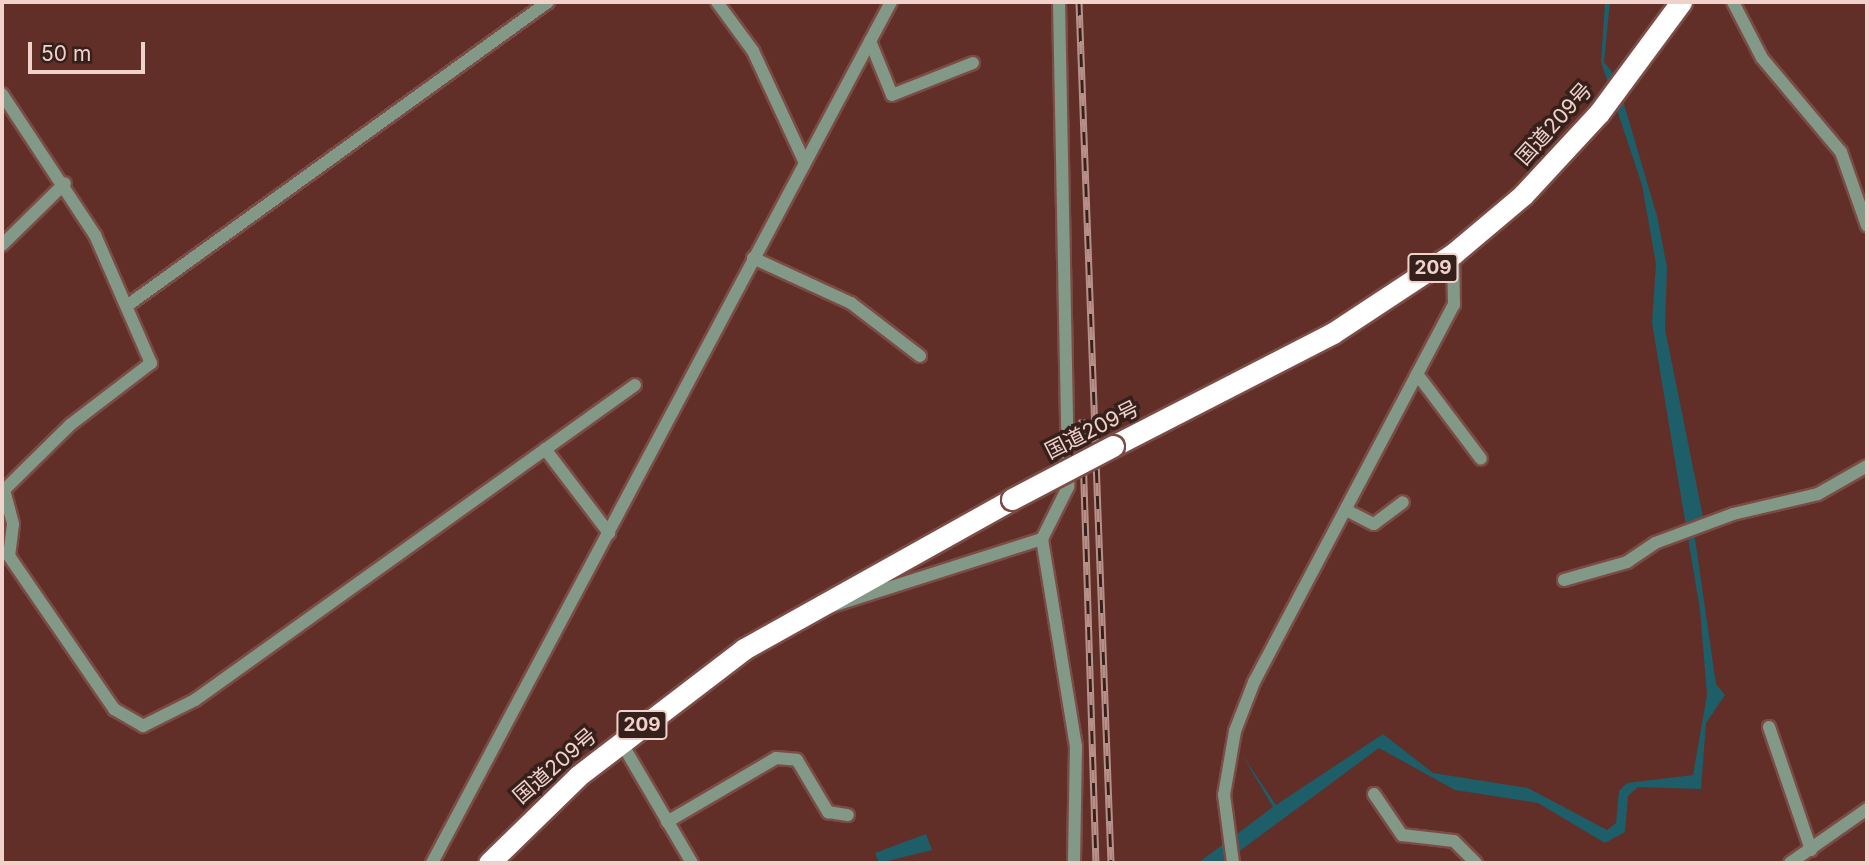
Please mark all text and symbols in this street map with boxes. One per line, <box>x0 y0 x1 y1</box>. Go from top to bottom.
scale bar <box>32 28 149 72</box>
text: 50 m <box>41 41 91 66</box>
street label: 国道209号 <box>1510 78 1598 170</box>
road number: 209 <box>1407 252 1459 284</box>
street label: 国道209号 <box>1041 396 1143 464</box>
road number: 209 <box>616 710 668 740</box>
street label: 国道209号 <box>508 723 602 809</box>

